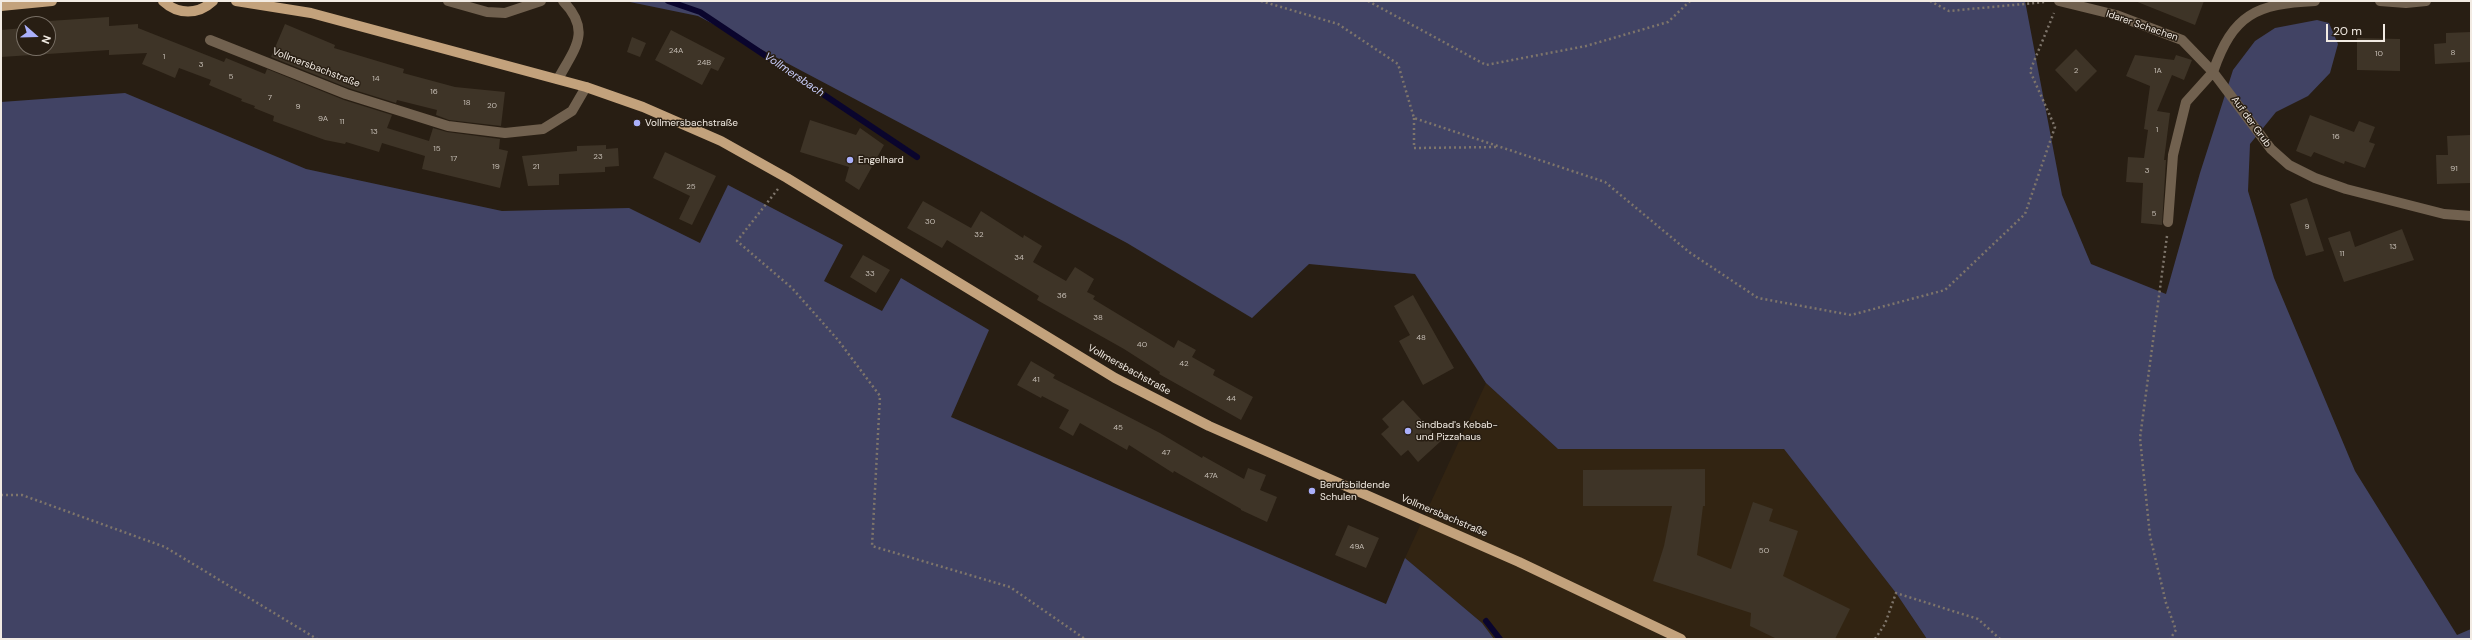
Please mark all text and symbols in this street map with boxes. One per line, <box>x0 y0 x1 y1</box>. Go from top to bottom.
street label: Idarer Schachen <box>2104 8 2180 44</box>
north arrow <box>16 16 56 56</box>
scale bar <box>2328 16 2387 42</box>
text: 20 m <box>2333 23 2362 39</box>
text: N <box>38 34 54 46</box>
street label: Vollmersbachstraße <box>270 46 362 90</box>
house number: 24A <box>669 46 683 56</box>
house number: 8 <box>2451 48 2455 58</box>
house number: 10 <box>2375 49 2383 59</box>
water label: Vollmersbach <box>761 50 827 100</box>
house number: 1 <box>163 52 165 62</box>
house number: 24B <box>697 58 711 68</box>
house number: 3 <box>199 60 203 70</box>
house number: 2 <box>2074 66 2078 76</box>
house number: 1A <box>2154 66 2162 76</box>
house number: 5 <box>229 72 233 82</box>
house number: 14 <box>372 74 380 84</box>
house number: 16 <box>430 87 438 97</box>
house number: 7 <box>268 93 272 103</box>
street label: Auf der Grub <box>2229 94 2273 150</box>
house number: 18 <box>463 98 471 108</box>
house number: 20 <box>487 101 497 111</box>
house number: 9 <box>295 102 301 112</box>
house number: 9A <box>318 114 328 124</box>
house number: 11 <box>340 117 344 127</box>
place label: Vollmersbachstraße <box>645 117 738 129</box>
marker: Vollmersbachstraße <box>632 118 642 128</box>
house number: 1 <box>2156 125 2158 135</box>
house number: 13 <box>370 127 378 137</box>
house number: 16 <box>2332 132 2340 142</box>
house number: 15 <box>433 144 441 154</box>
house number: 23 <box>593 152 603 162</box>
house number: 17 <box>451 154 457 164</box>
place label: Engelhard <box>858 154 904 166</box>
marker: Engelhard <box>845 155 855 165</box>
house number: 19 <box>492 162 500 172</box>
house number: 21 <box>532 162 540 172</box>
house number: 91 <box>2450 164 2458 174</box>
house number: 3 <box>2145 166 2149 176</box>
house number: 25 <box>686 182 696 192</box>
house number: 5 <box>2152 209 2156 219</box>
house number: 30 <box>925 217 935 227</box>
house number: 9 <box>2304 222 2310 232</box>
house number: 32 <box>974 230 984 240</box>
house number: 13 <box>2389 242 2397 252</box>
house number: 11 <box>2340 249 2344 259</box>
house number: 34 <box>1014 253 1024 263</box>
house number: 33 <box>865 269 875 279</box>
house number: 36 <box>1057 291 1067 301</box>
house number: 38 <box>1093 313 1103 323</box>
house number: 48 <box>1416 333 1426 343</box>
house number: 40 <box>1137 340 1147 350</box>
street label: Vollmersbachstraße <box>1085 342 1173 398</box>
house number: 42 <box>1179 359 1189 369</box>
house number: 41 <box>1032 375 1040 385</box>
house number: 44 <box>1226 394 1236 404</box>
place label: Sindbad's Kebab- und Pizzahaus <box>1416 419 1498 442</box>
house number: 45 <box>1113 423 1123 433</box>
marker: Sindbad's Kebab- und Pizzahaus <box>1403 426 1413 436</box>
house number: 47 <box>1161 448 1171 458</box>
house number: 47A <box>1204 471 1218 481</box>
place label: Berufsbildende Schulen <box>1320 479 1390 502</box>
marker: Berufsbildende Schulen <box>1307 486 1317 496</box>
street label: Vollmersbachstraße <box>1399 492 1489 540</box>
house number: 49A <box>1350 542 1364 552</box>
house number: 50 <box>1759 546 1769 556</box>

